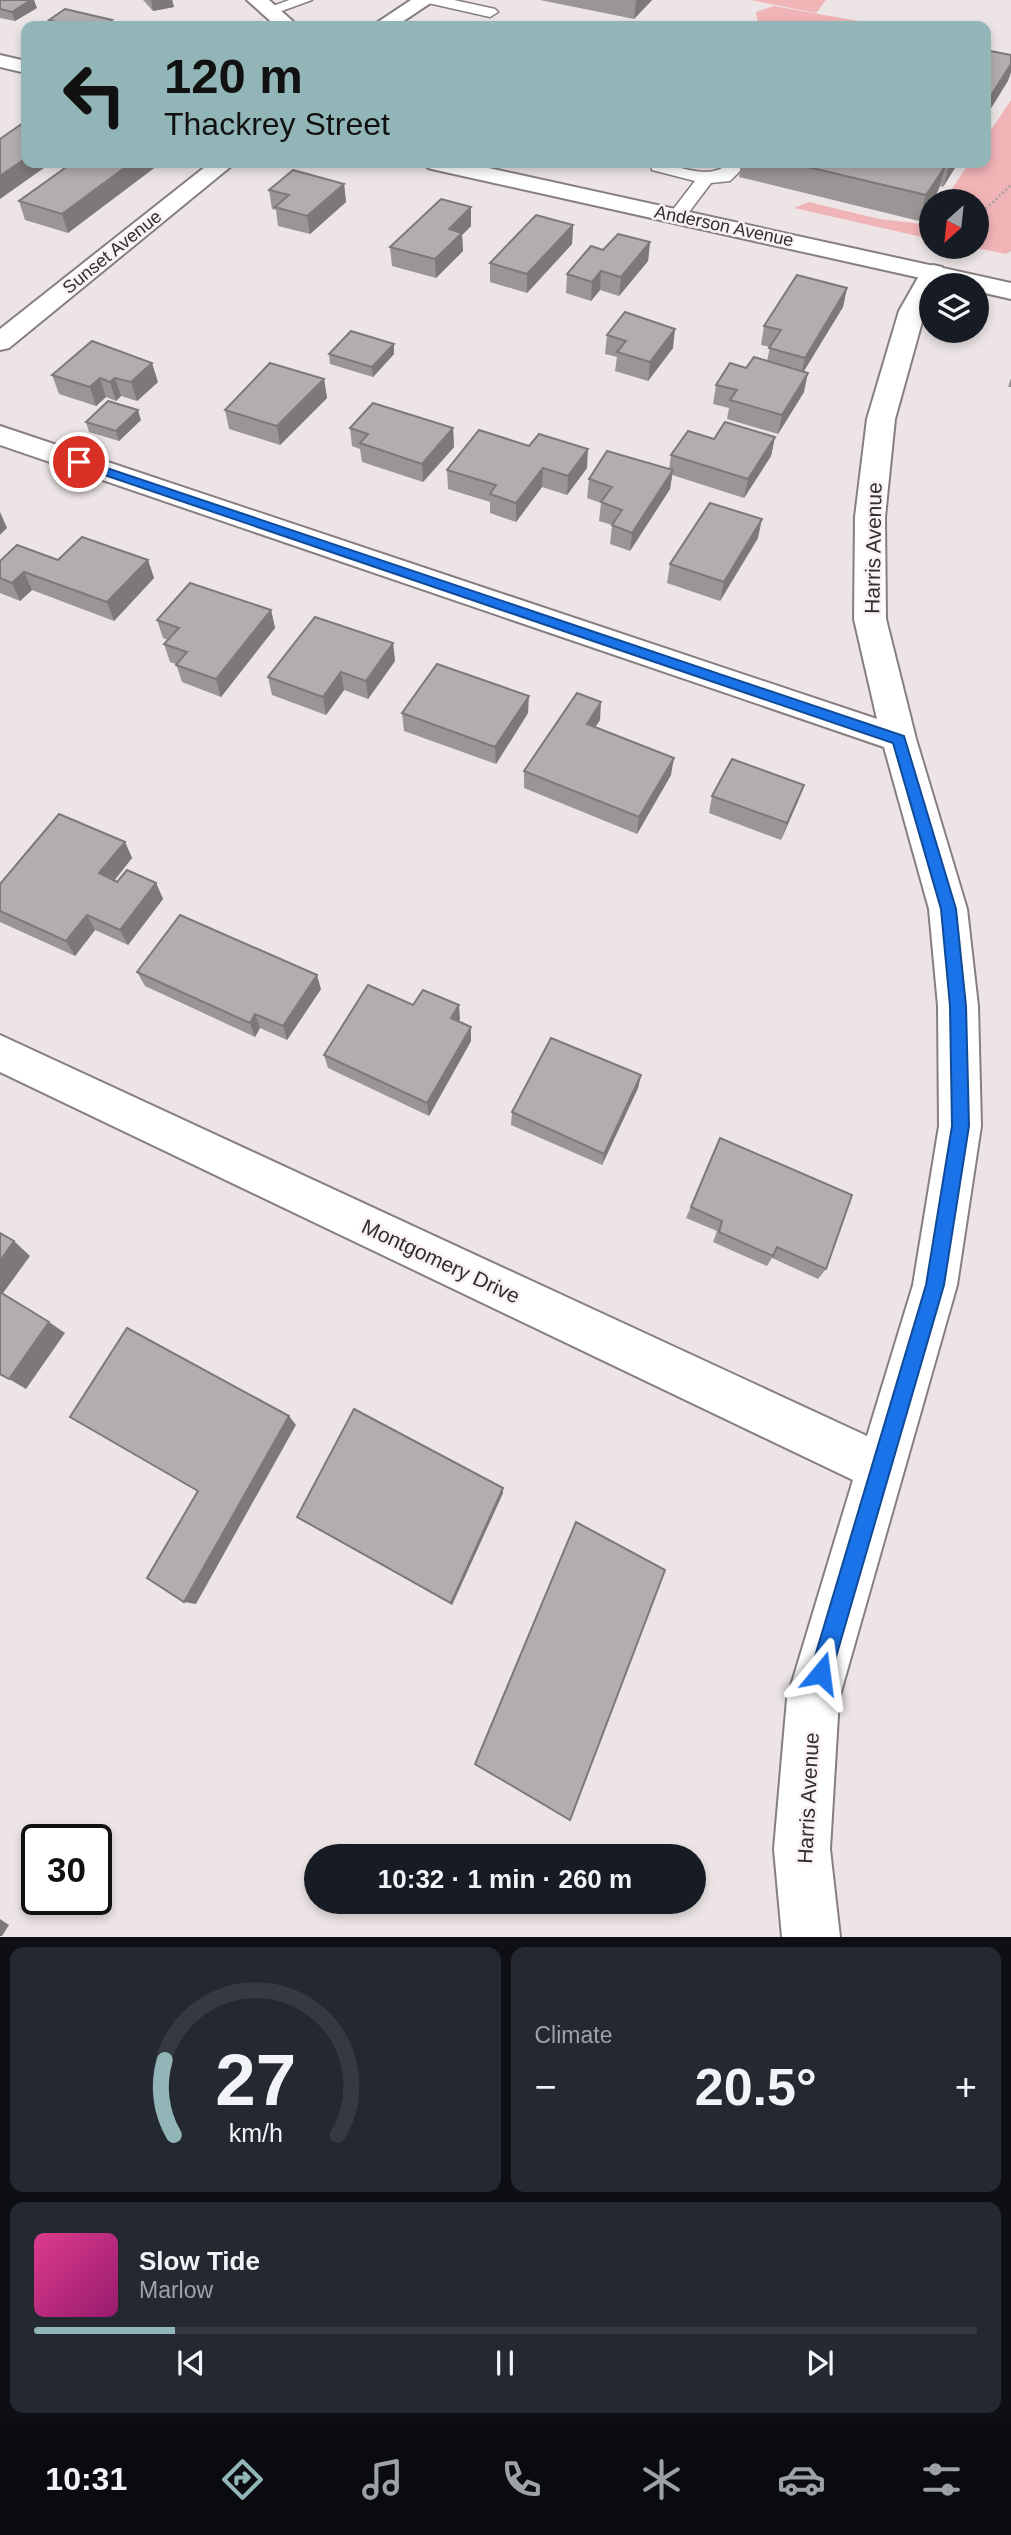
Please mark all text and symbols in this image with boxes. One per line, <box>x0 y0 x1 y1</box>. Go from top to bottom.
icon: left <box>49 49 140 140</box>
text: 120 m <box>164 49 303 103</box>
text: Thackrey Street <box>164 106 390 142</box>
north arrow <box>919 189 989 259</box>
map controls <box>919 189 989 343</box>
street label: Anderson Avenue <box>653 201 795 251</box>
street label: Sunset Avenue <box>59 206 165 298</box>
button: layers <box>919 273 989 343</box>
pin <box>49 432 109 492</box>
icon: arrive <box>60 443 98 481</box>
street label: Harris Avenue <box>860 482 886 614</box>
street label: Montgomery Drive <box>358 1214 524 1308</box>
position arrow <box>784 1636 858 1710</box>
street label: Harris Avenue <box>793 1732 823 1864</box>
speed limit sign: 30 <box>21 1824 112 1915</box>
text: 10:32 · 1 min · 260 m <box>378 1864 632 1894</box>
text: Climate <box>535 2022 612 2048</box>
text: 27 <box>215 2040 296 2121</box>
text: 20.5° <box>695 2058 817 2116</box>
text: − <box>535 2066 557 2108</box>
text: + <box>955 2066 977 2108</box>
text: km/h <box>228 2119 282 2147</box>
text: Slow Tide <box>139 2246 260 2276</box>
text: Marlow <box>139 2277 213 2303</box>
icon: previous <box>172 2344 210 2382</box>
icon: pause <box>486 2344 524 2382</box>
icon: next <box>801 2344 839 2382</box>
icon: directions <box>218 2455 267 2504</box>
icon: music <box>358 2455 407 2504</box>
icon: phone <box>497 2455 546 2504</box>
icon: climate <box>637 2455 686 2504</box>
icon: car <box>777 2455 826 2504</box>
icon: filters <box>917 2455 966 2504</box>
text: 10:31 <box>45 2461 127 2497</box>

